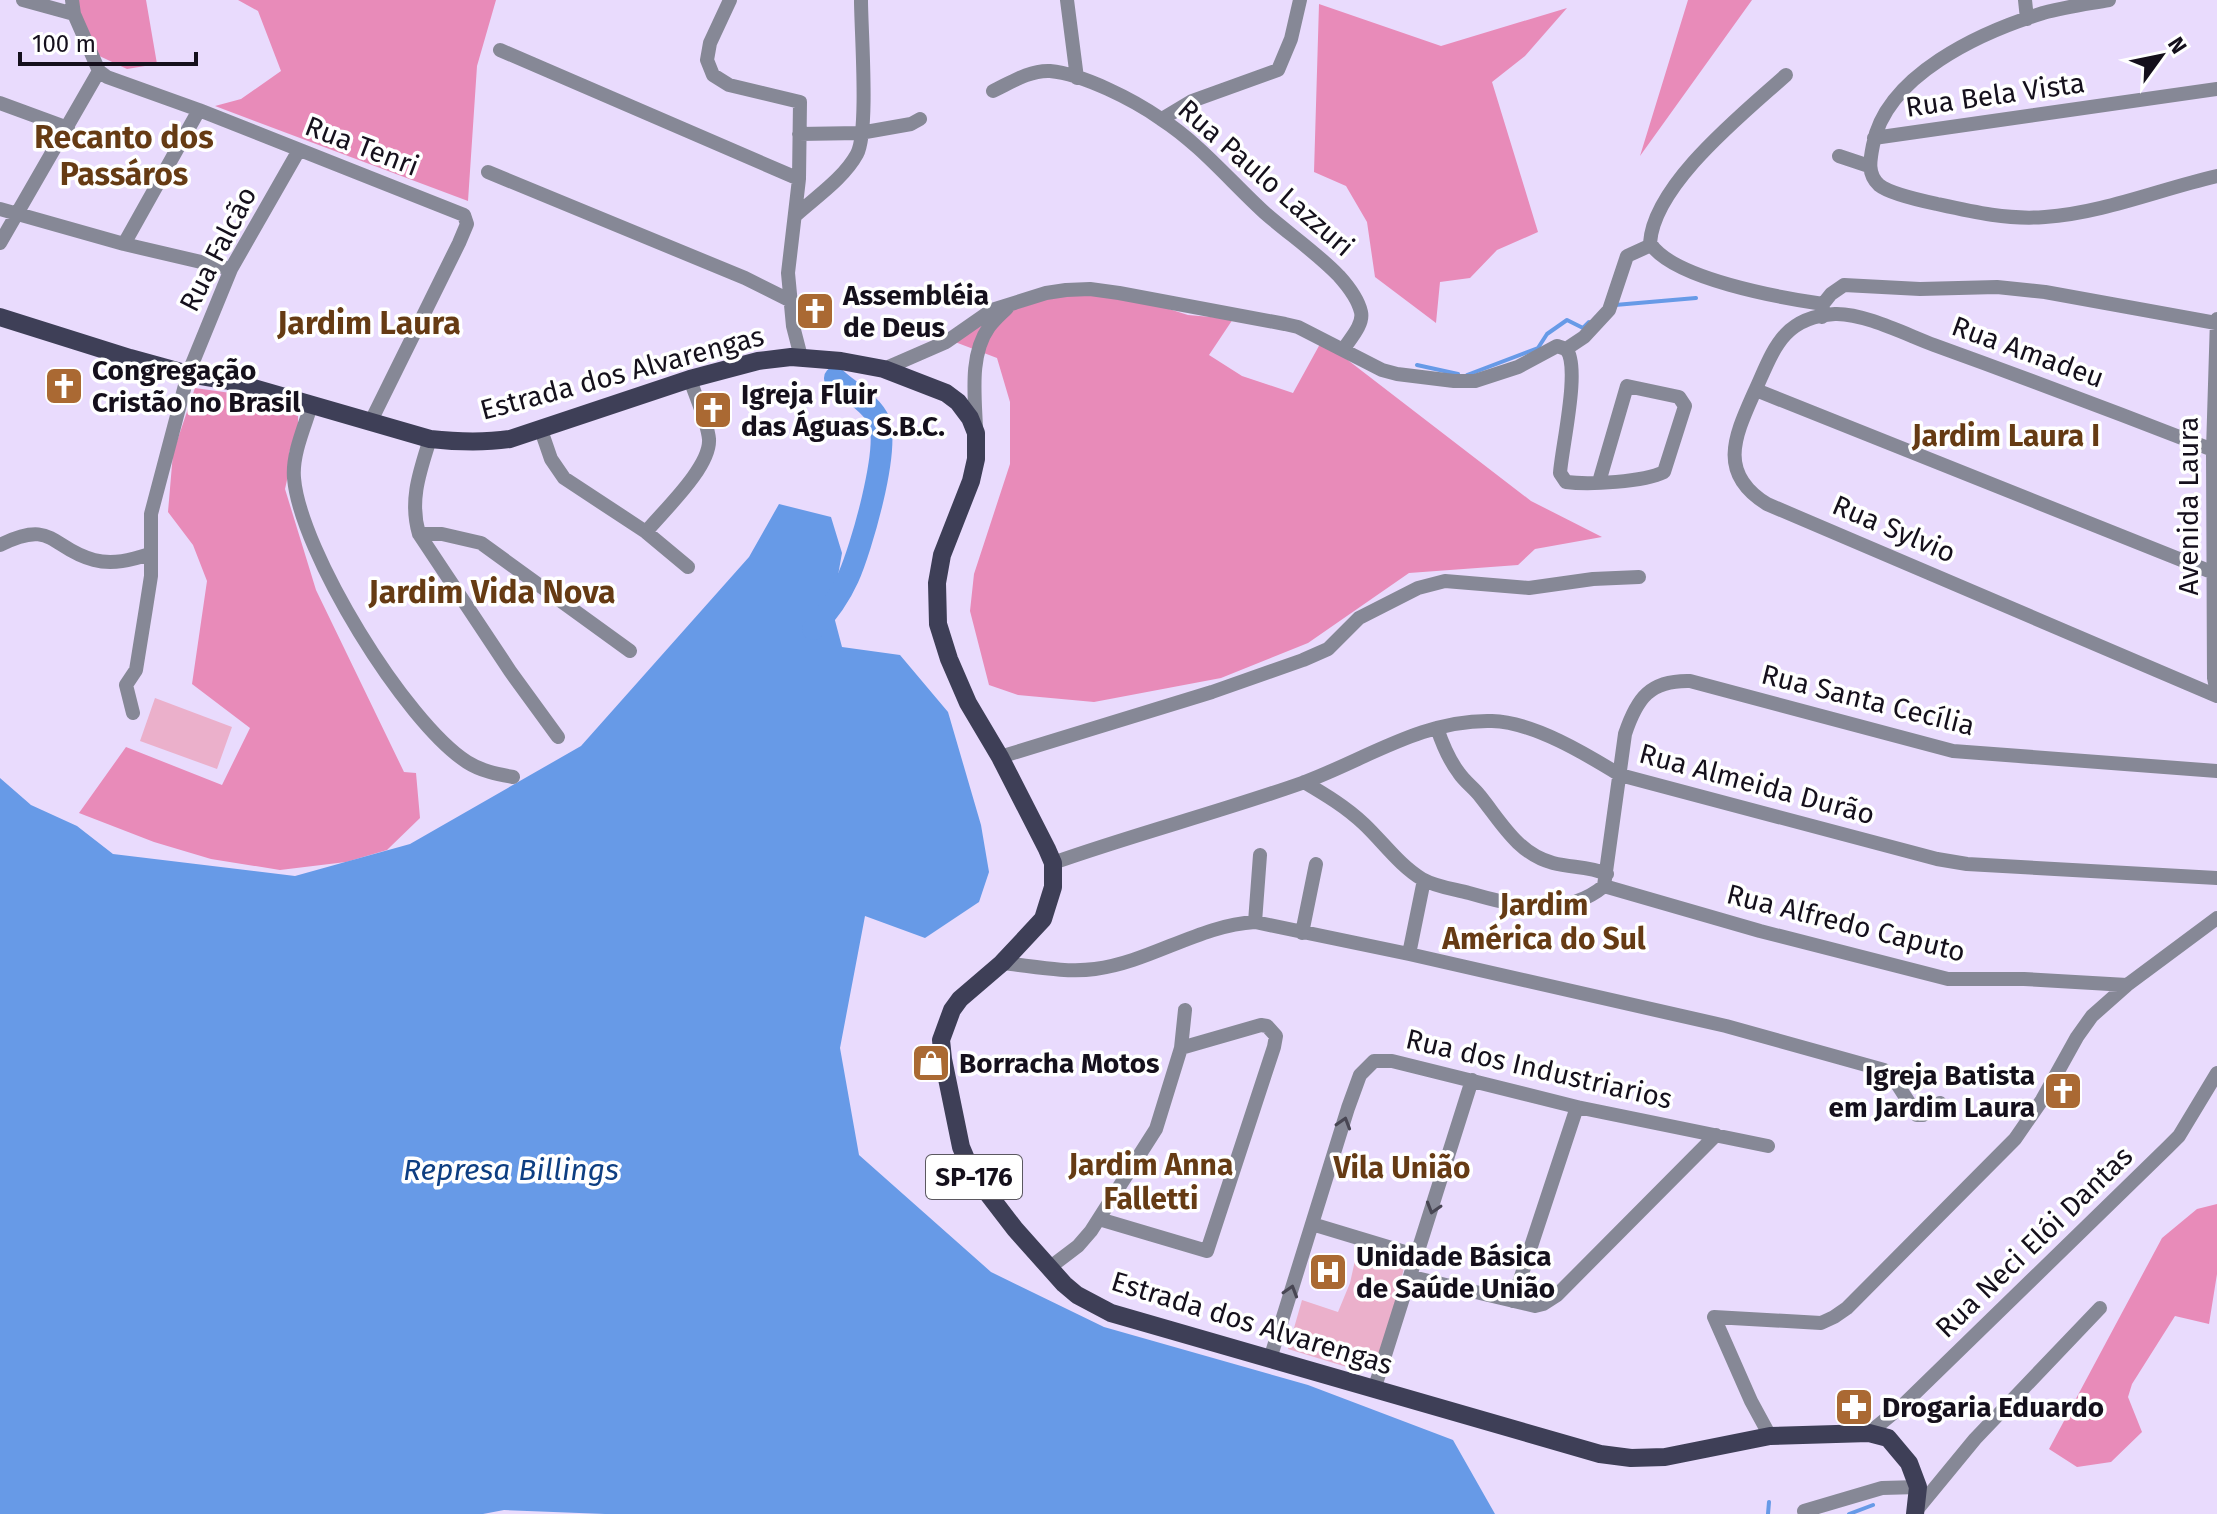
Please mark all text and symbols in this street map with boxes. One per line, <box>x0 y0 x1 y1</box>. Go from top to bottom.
scale bar <box>20 16 196 66</box>
north arrow <box>2121 16 2201 96</box>
text: 100 m <box>32 30 96 58</box>
text: N <box>2162 32 2193 59</box>
street label: Rua Bela Vista <box>1903 66 2087 124</box>
street label: Rua Paulo Lazzuri <box>1171 93 1361 263</box>
street label: Rua Tenri <box>300 109 424 183</box>
district label: Recanto dos Passáros <box>34 118 214 193</box>
street label: Rua Falcão <box>173 181 263 317</box>
place label: Assembléia de Deus <box>842 279 989 344</box>
church icon: Assembléia de Deus <box>794 290 836 332</box>
district label: Jardim Laura <box>276 304 461 342</box>
street label: Rua Amadeu <box>1947 309 2109 395</box>
street label: Estrada dos Alvarengas <box>477 319 767 427</box>
place label: Congregação Cristão no Brasil <box>92 354 301 419</box>
church icon: Congregação Cristão no Brasil <box>43 365 85 407</box>
place label: Igreja Fluir das Águas S.B.C. <box>741 378 945 443</box>
church icon: Igreja Fluir das Águas S.B.C. <box>692 389 734 431</box>
street label: Avenida Laura <box>2172 417 2205 595</box>
district label: Jardim Laura I <box>1911 418 2100 454</box>
street label: Rua Sylvio <box>1827 488 1961 570</box>
district label: Jardim Vida Nova <box>368 573 615 611</box>
street label: Rua Santa Cecília <box>1758 658 1978 742</box>
street label: Rua Almeida Durão <box>1636 737 1878 831</box>
street label: Rua Alfredo Caputo <box>1723 877 1969 969</box>
district label: Jardim América do Sul <box>1441 887 1646 957</box>
street label: Rua dos Industriarios <box>1403 1022 1675 1116</box>
shop icon: Borracha Motos <box>910 1042 952 1084</box>
place label: Borracha Motos <box>959 1047 1160 1080</box>
place label: Igreja Batista em Jardim Laura <box>1829 1059 2035 1124</box>
church icon: Igreja Batista em Jardim Laura <box>2042 1070 2084 1112</box>
one-way arrow <box>1334 1116 1350 1130</box>
street label: Rua Neci Elói Dantas <box>1929 1140 2139 1344</box>
district label: Jardim Anna Falletti <box>1068 1147 1233 1217</box>
district label: Vila União <box>1332 1150 1471 1186</box>
water label: Represa Billings <box>403 1152 619 1188</box>
road number: SP-176 <box>926 1155 1022 1199</box>
one-way arrow <box>1426 1200 1442 1214</box>
place label: Unidade Básica de Saúde União <box>1356 1240 1555 1305</box>
hospital icon: Unidade Básica de Saúde União <box>1307 1251 1349 1293</box>
street label: Estrada dos Alvarengas <box>1107 1264 1397 1382</box>
one-way arrow <box>1282 1285 1298 1299</box>
pharmacy icon: Drogaria Eduardo <box>1833 1386 1875 1428</box>
place label: Drogaria Eduardo <box>1882 1391 2104 1424</box>

